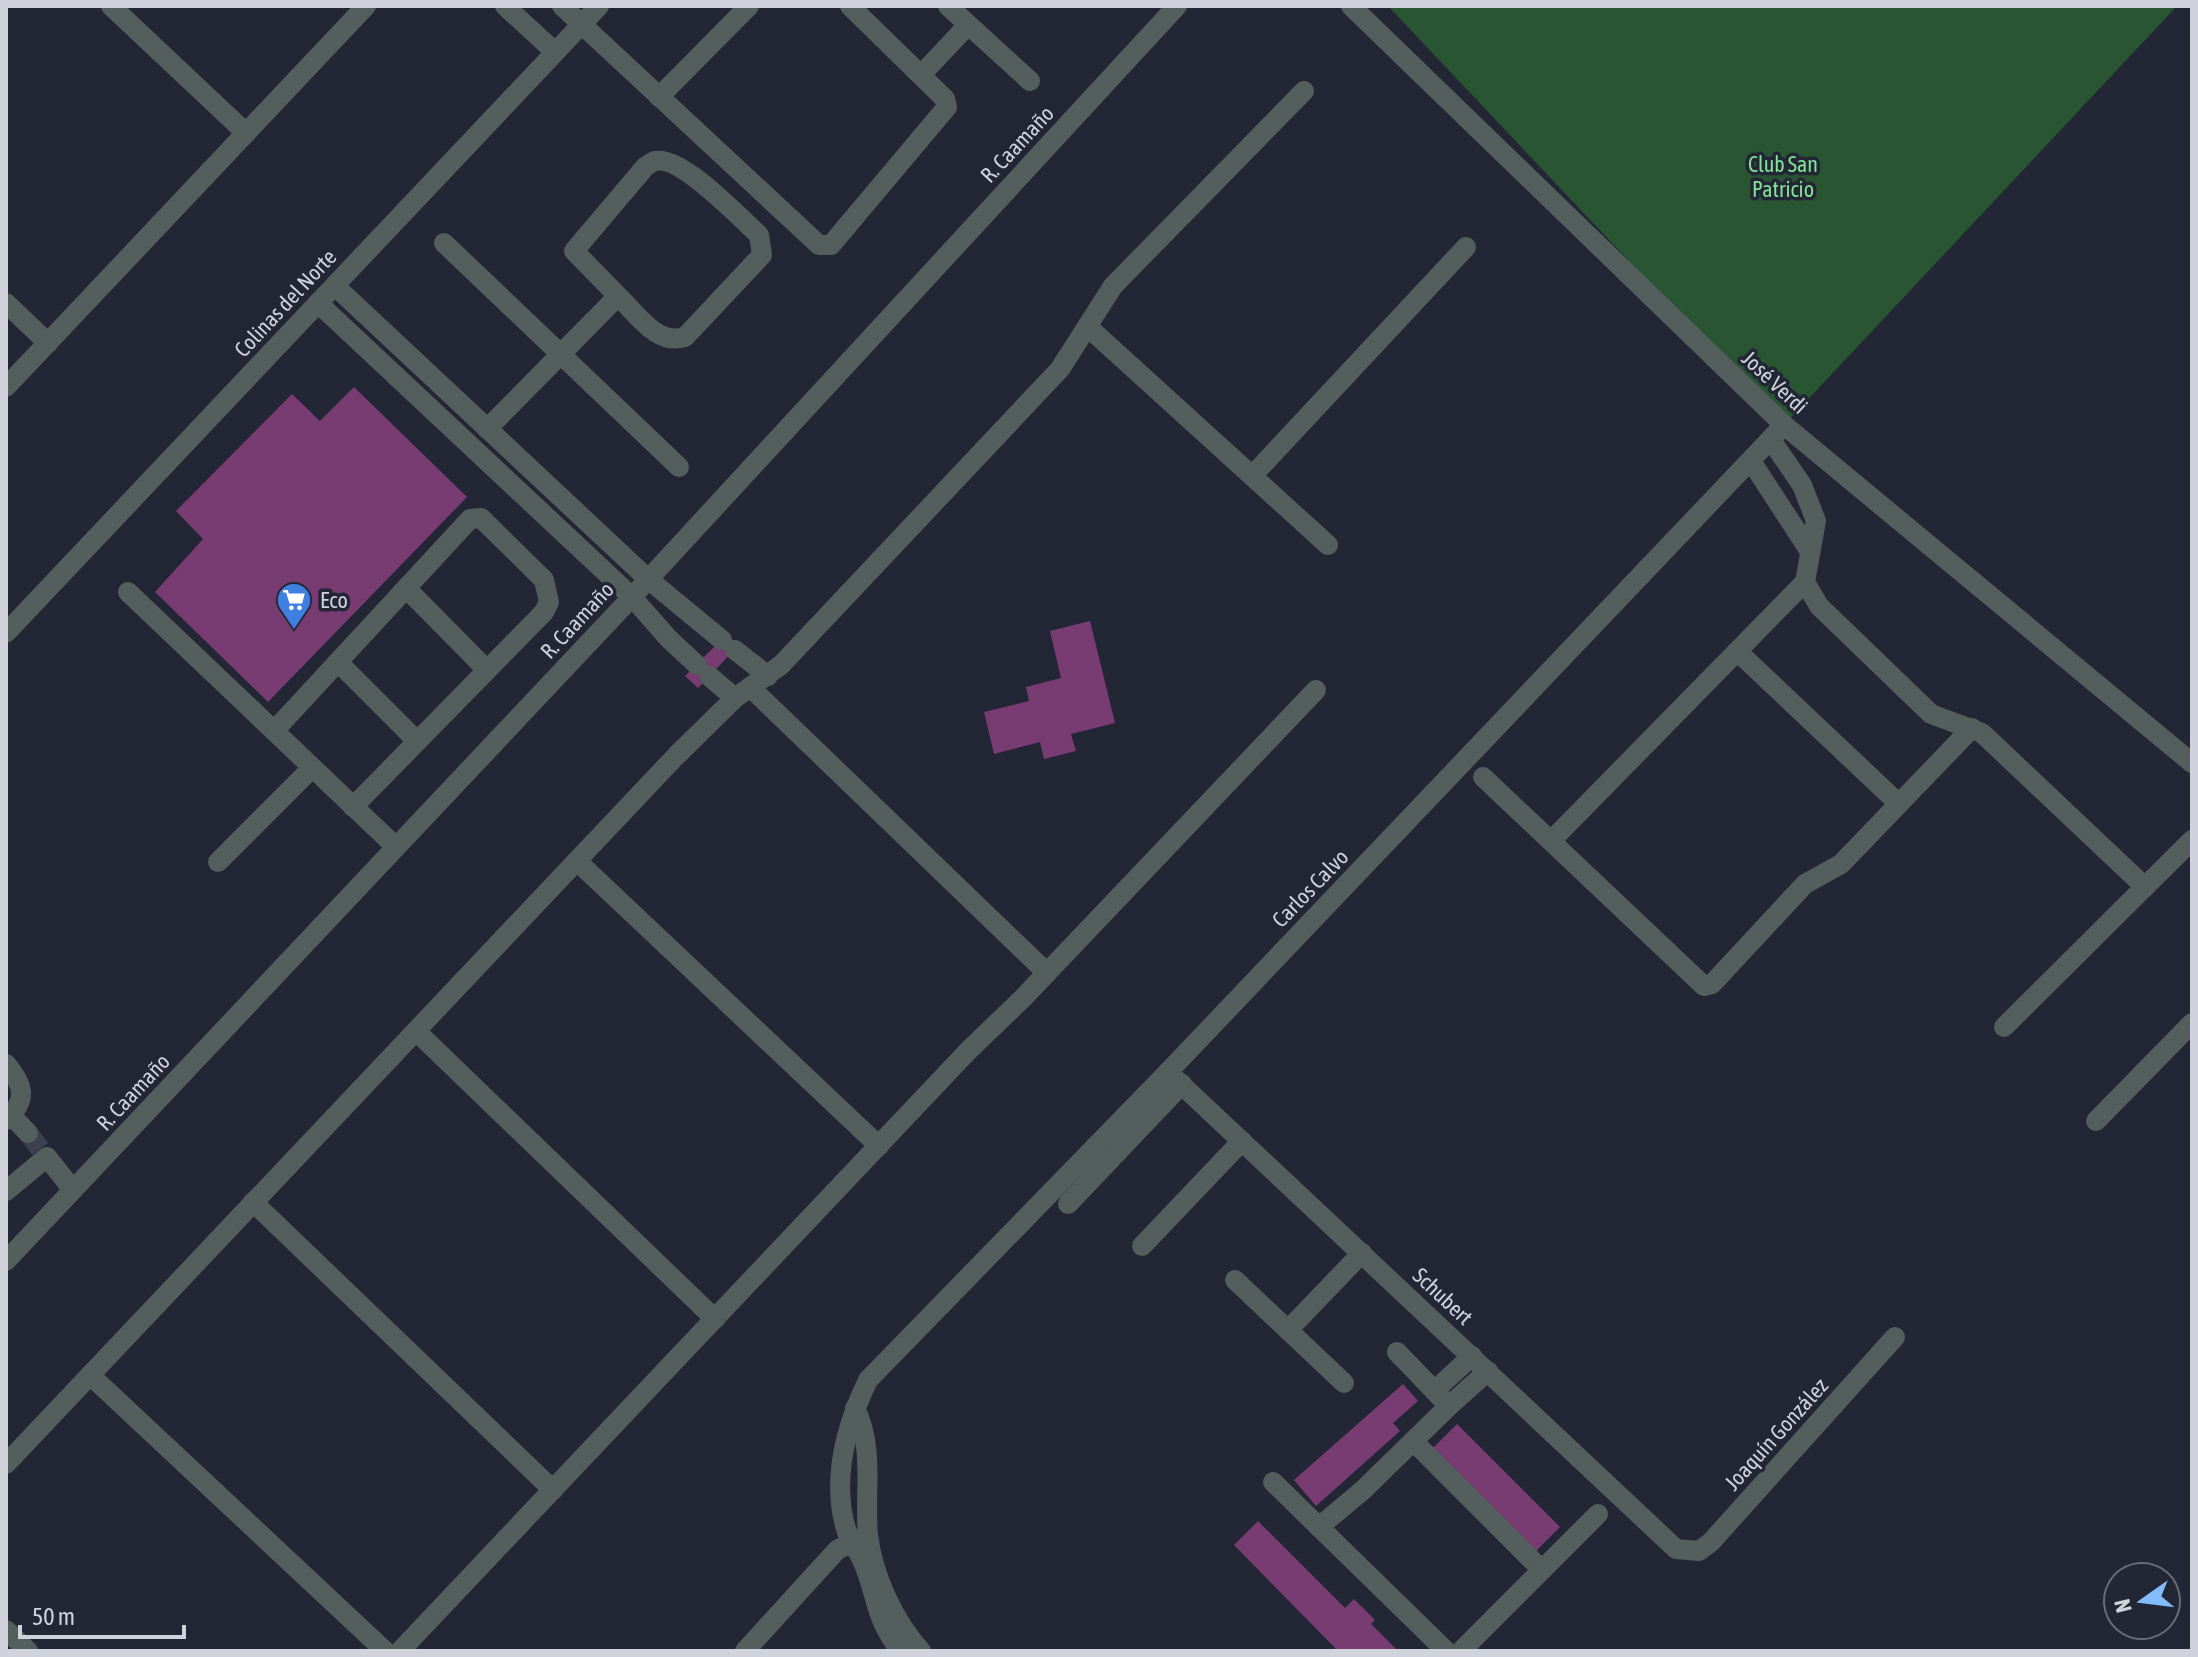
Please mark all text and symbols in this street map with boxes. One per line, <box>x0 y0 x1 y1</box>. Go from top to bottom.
street label: R. Caamaño <box>975 100 1059 188</box>
park label: Club San Patricio <box>1748 151 1818 202</box>
street label: Colinas del Norte <box>229 244 341 362</box>
street label: José Verdi <box>1737 345 1813 419</box>
street label: R. Caamaño <box>535 576 619 664</box>
supermarket icon: Eco <box>275 581 313 631</box>
place label: Eco <box>320 587 348 613</box>
street label: Carlos Calvo <box>1267 844 1353 932</box>
street label: R. Caamaño <box>91 1048 175 1136</box>
street label: Schubert <box>1408 1262 1478 1330</box>
street label: Joaquín González <box>1719 1373 1833 1495</box>
north arrow <box>2102 1561 2182 1641</box>
scale bar <box>20 1589 184 1639</box>
text: N <box>2108 1596 2137 1615</box>
text: 50 m <box>32 1603 75 1630</box>

